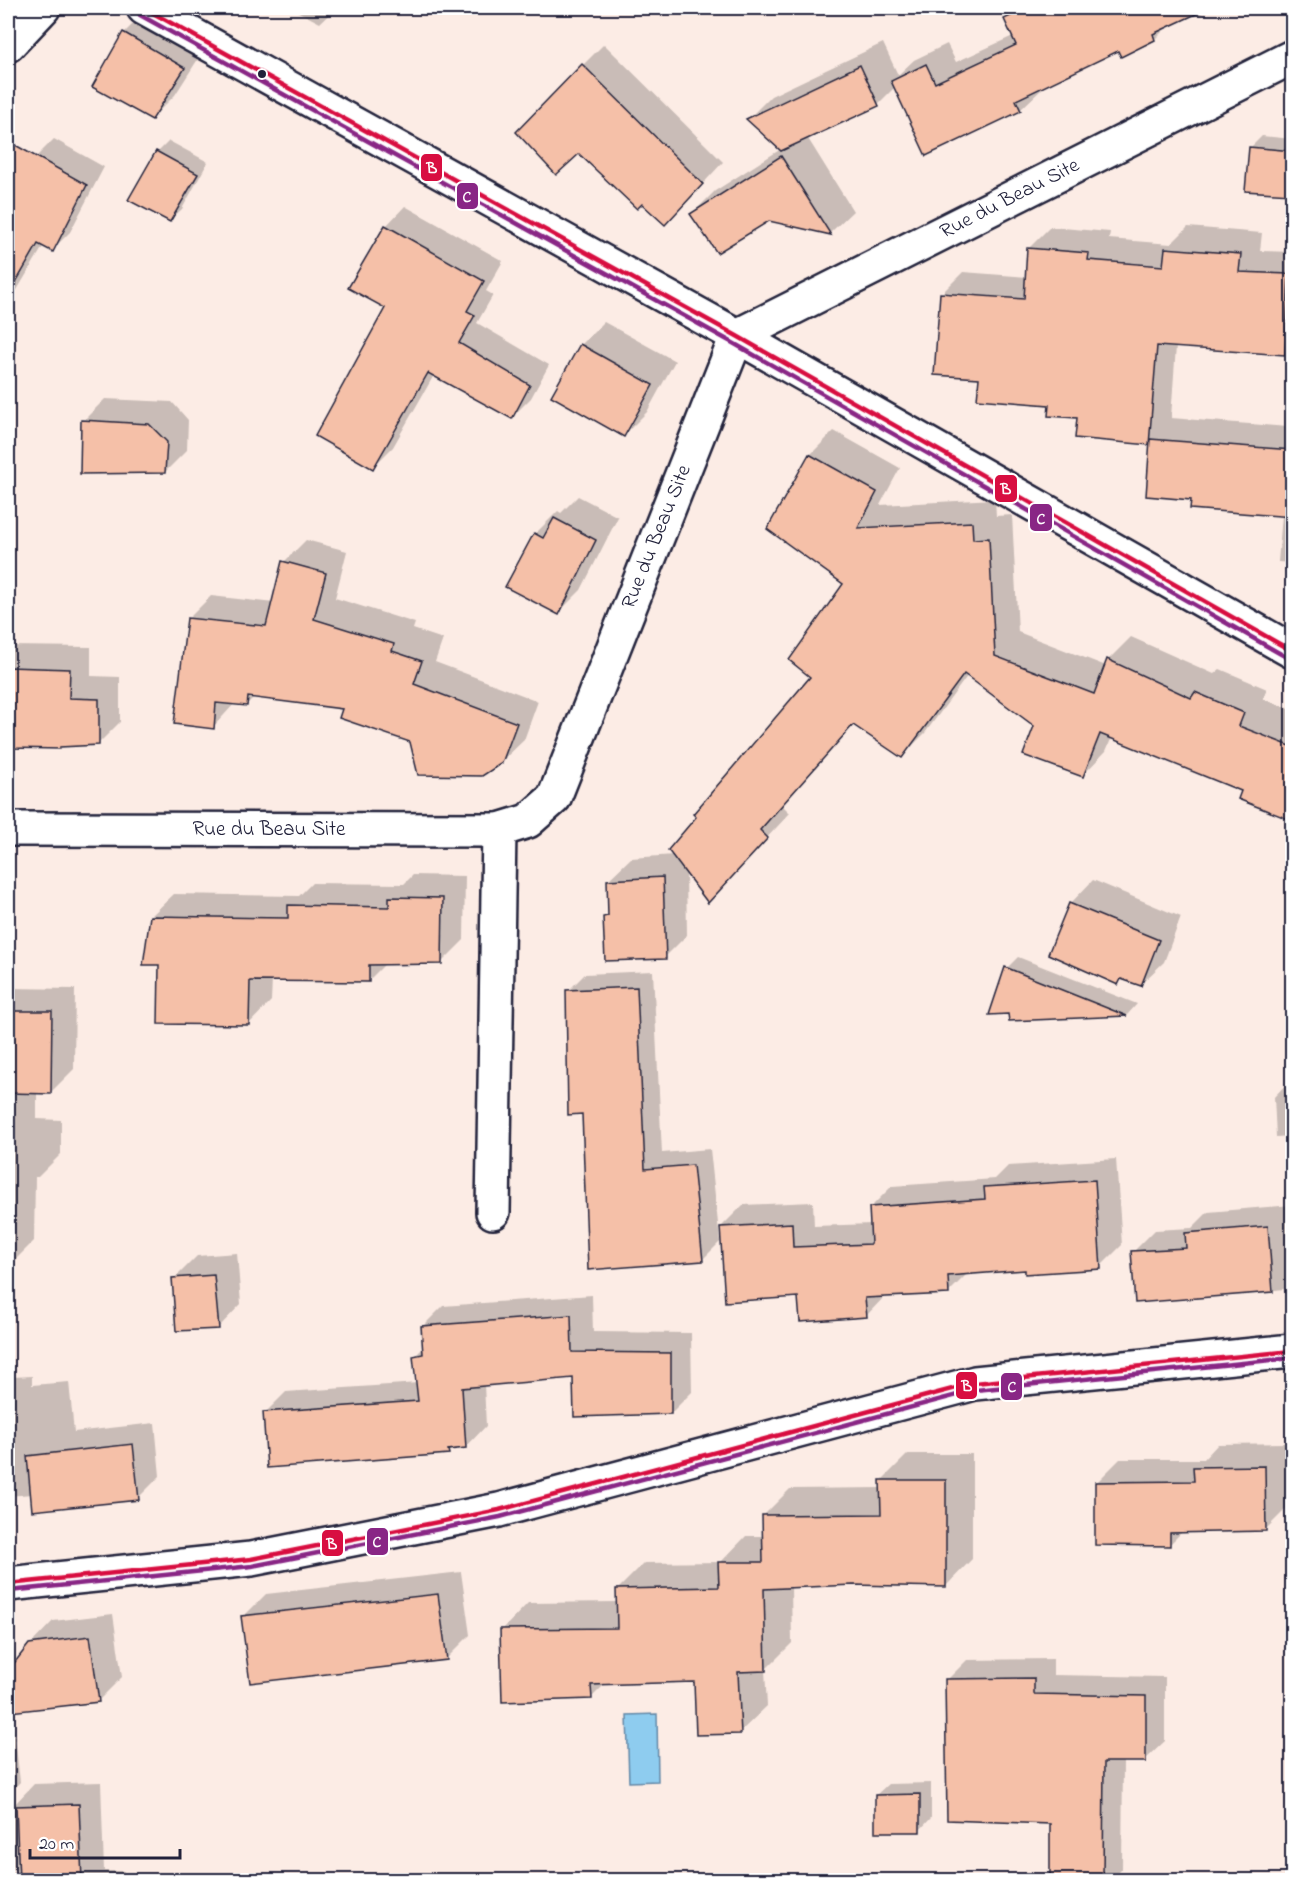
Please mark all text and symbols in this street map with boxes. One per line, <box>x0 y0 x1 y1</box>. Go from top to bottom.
unlabelled marker <box>256 68 268 80</box>
street label: Rue du Beau Site <box>935 151 1086 247</box>
line badge: B <box>420 153 443 182</box>
text: B <box>426 157 438 181</box>
line badge: C <box>456 182 479 210</box>
text: C <box>463 186 472 210</box>
street label: Rue du Beau Site <box>614 460 700 614</box>
line badge: B <box>994 474 1018 503</box>
text: B <box>1000 478 1012 502</box>
line badge: C <box>1029 503 1053 532</box>
text: C <box>1037 508 1046 532</box>
street label: Rue du Beau Site <box>192 815 346 845</box>
line badge: B <box>955 1371 978 1400</box>
line badge: C <box>1000 1372 1023 1401</box>
text: B <box>961 1375 973 1399</box>
text: C <box>1008 1376 1017 1400</box>
line badge: C <box>366 1527 389 1556</box>
line badge: B <box>321 1529 344 1557</box>
text: C <box>373 1531 382 1555</box>
text: B <box>326 1533 338 1557</box>
scale bar <box>30 1822 180 1860</box>
text: 20 m <box>39 1832 74 1858</box>

